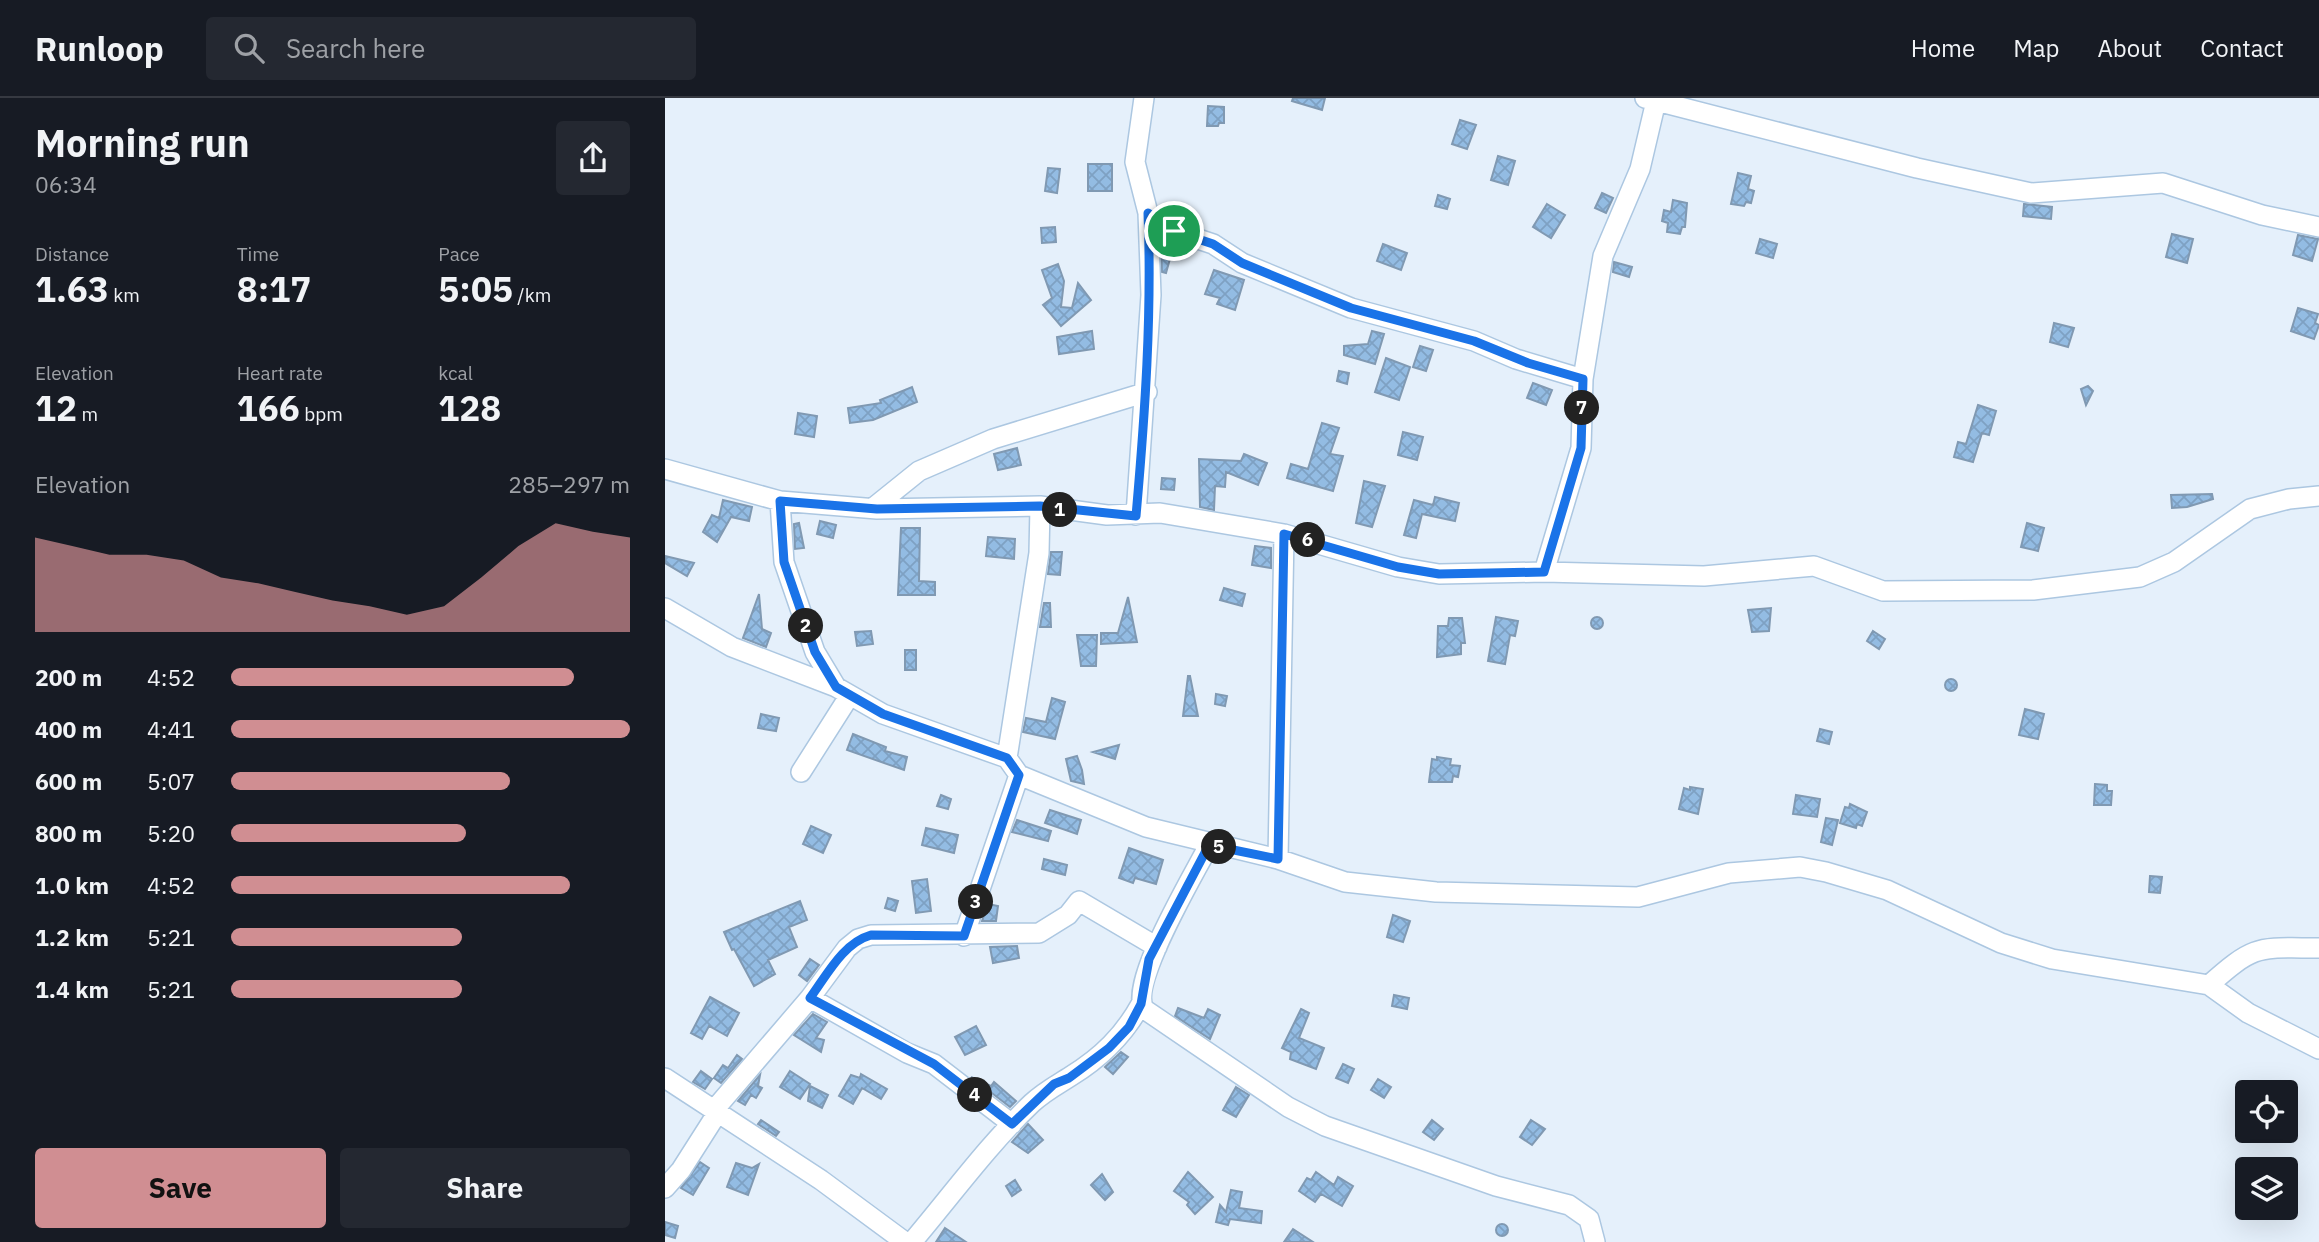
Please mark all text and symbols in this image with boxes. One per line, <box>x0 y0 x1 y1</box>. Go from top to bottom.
search box <box>206 17 696 80</box>
text: Runloop <box>35 27 164 70</box>
icon: search <box>230 29 268 67</box>
text: Search here <box>286 31 425 65</box>
text: Home <box>1911 32 1975 64</box>
text: Map <box>2013 32 2059 64</box>
text: About <box>2097 32 2162 64</box>
text: Contact <box>2200 32 2284 64</box>
text: Morning run <box>35 118 250 167</box>
button: share <box>556 121 630 195</box>
text: 06:34 <box>35 169 97 199</box>
pin <box>1144 201 1204 261</box>
icon: arrive <box>1155 212 1193 250</box>
text: Distance <box>35 242 109 266</box>
text: Time <box>237 242 279 266</box>
text: Pace <box>438 242 480 266</box>
text: 1.63 <box>35 266 109 312</box>
text: 8:17 <box>237 266 311 312</box>
text: 5:05 <box>438 266 513 312</box>
text: km <box>109 283 140 307</box>
text: /km <box>513 283 551 307</box>
text: Elevation <box>35 361 114 385</box>
text: Heart rate <box>237 361 323 385</box>
text: kcal <box>438 361 473 385</box>
text: 12 <box>35 385 77 431</box>
text: 166 <box>237 385 300 431</box>
text: 128 <box>438 385 501 431</box>
pin: 7 <box>1565 390 1599 426</box>
text: 7 <box>1576 395 1587 419</box>
text: m <box>77 402 98 426</box>
text: bpm <box>300 402 343 426</box>
text: Elevation <box>35 469 130 499</box>
text: 285–297 m <box>508 469 630 499</box>
pin: 1 <box>1043 492 1077 528</box>
text: 1 <box>1054 497 1065 521</box>
pin: 6 <box>1291 522 1325 558</box>
text: 6 <box>1302 527 1313 551</box>
pin: 2 <box>789 608 823 644</box>
text: 2 <box>800 613 811 637</box>
text: 200 m <box>35 662 102 692</box>
text: 4:52 <box>147 662 195 692</box>
text: 400 m <box>35 714 102 744</box>
text: 4:41 <box>147 714 195 744</box>
text: 600 m <box>35 766 102 796</box>
text: 5:07 <box>147 766 195 796</box>
text: 800 m <box>35 818 102 848</box>
text: 5:20 <box>147 818 195 848</box>
pin: 5 <box>1201 830 1237 864</box>
text: 5 <box>1213 834 1224 858</box>
text: 1.0 km <box>35 870 109 900</box>
text: 4:52 <box>147 870 195 900</box>
pin: 3 <box>959 884 993 920</box>
text: 3 <box>970 889 981 913</box>
text: 1.2 km <box>35 922 109 952</box>
text: 5:21 <box>147 922 195 952</box>
text: 1.4 km <box>35 974 109 1004</box>
text: 5:21 <box>147 974 195 1004</box>
pin: 4 <box>957 1077 993 1112</box>
map controls <box>2235 1080 2298 1220</box>
button: locate <box>2235 1080 2298 1143</box>
text: 4 <box>969 1082 980 1106</box>
button: Save <box>35 1148 326 1228</box>
button: Share <box>340 1148 630 1228</box>
button: layers <box>2235 1157 2298 1220</box>

